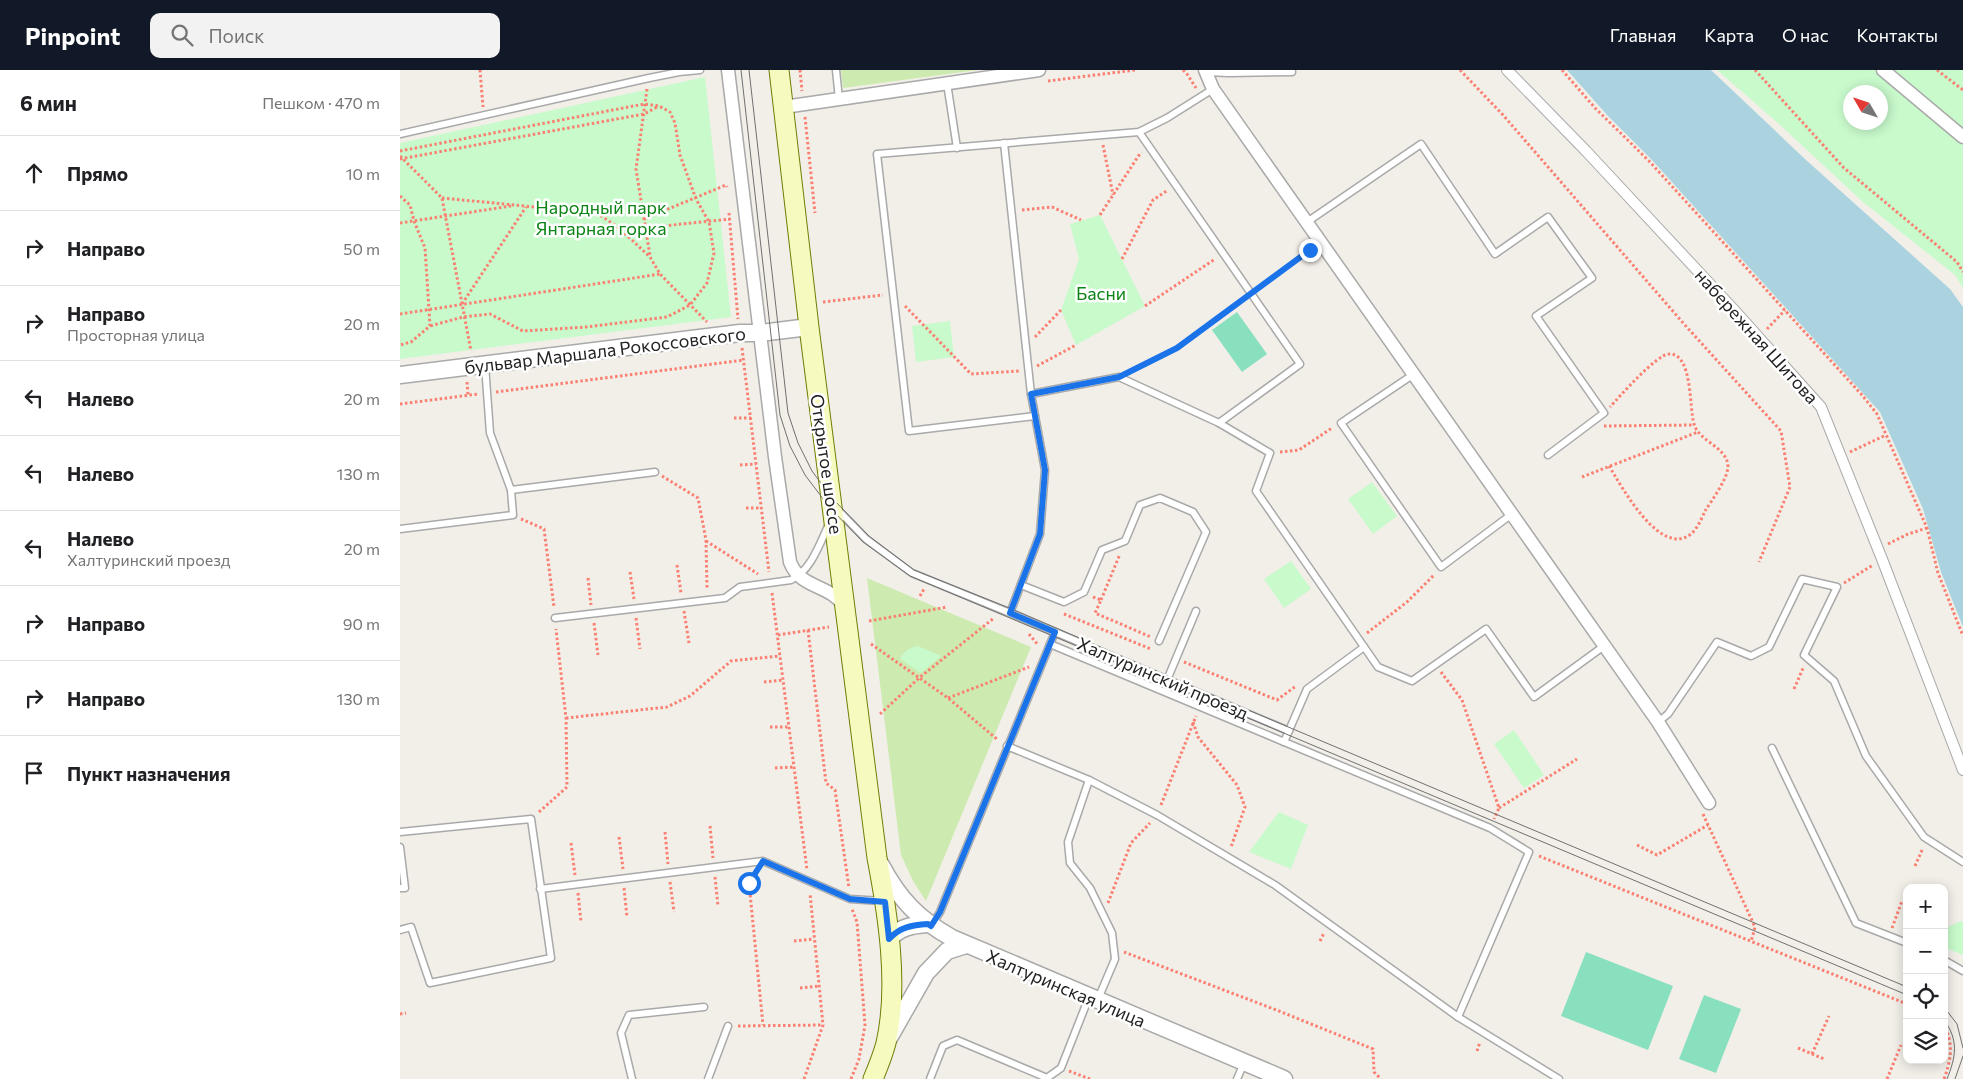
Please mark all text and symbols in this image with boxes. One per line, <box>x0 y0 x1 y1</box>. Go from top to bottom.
search box <box>150 13 500 58</box>
text: Pinpoint <box>25 21 120 50</box>
icon: search <box>168 21 196 49</box>
text: Поиск <box>208 24 264 47</box>
text: Главная <box>1610 24 1676 46</box>
text: Карта <box>1704 24 1754 46</box>
text: О нас <box>1782 24 1829 46</box>
text: Контакты <box>1857 24 1938 46</box>
north arrow <box>1843 85 1888 130</box>
text: 6 мин <box>20 90 77 115</box>
text: Пешком · 470 m <box>262 93 380 112</box>
icon: ahead <box>20 159 48 187</box>
text: Прямо <box>67 162 128 185</box>
text: 10 m <box>346 164 380 183</box>
park label: Народный парк Янтарная горка <box>535 196 667 239</box>
icon: right <box>20 234 48 262</box>
text: Направо <box>67 237 145 260</box>
text: 50 m <box>343 239 380 258</box>
route end <box>1299 239 1322 262</box>
street label: набережная Шитова <box>1691 264 1823 408</box>
park label: Басни <box>1076 282 1126 304</box>
text: Направо <box>67 302 145 325</box>
icon: right <box>20 309 48 337</box>
text: 20 m <box>344 314 380 333</box>
street label: бульвар Маршала Рокоссовского <box>463 322 747 378</box>
text: Просторная улица <box>67 325 205 344</box>
icon: left <box>20 384 48 412</box>
text: Налево <box>67 387 134 410</box>
text: 20 m <box>344 389 380 408</box>
street label: Открытое шоссе <box>806 392 848 536</box>
icon: left <box>20 459 48 487</box>
text: Налево <box>67 462 134 485</box>
text: 130 m <box>337 464 380 483</box>
text: Налево <box>67 527 134 550</box>
icon: left <box>20 534 48 562</box>
text: 20 m <box>344 539 380 558</box>
text: Халтуринский проезд <box>67 550 230 569</box>
icon: right <box>20 609 48 637</box>
text: Направо <box>67 612 145 635</box>
text: 90 m <box>343 614 380 633</box>
street label: Халтуринский проезд <box>1074 632 1252 724</box>
icon: right <box>20 684 48 712</box>
text: Направо <box>67 687 145 710</box>
text: 130 m <box>337 689 380 708</box>
icon: arrive <box>20 759 48 787</box>
text: Пункт назначения <box>67 762 230 785</box>
route start <box>738 872 761 895</box>
map controls <box>1903 884 1948 1064</box>
button: + <box>1903 884 1948 929</box>
button: − <box>1903 929 1948 974</box>
street label: Халтуринская улица <box>983 945 1149 1031</box>
button: locate <box>1903 974 1948 1019</box>
button: layers <box>1903 1019 1948 1064</box>

